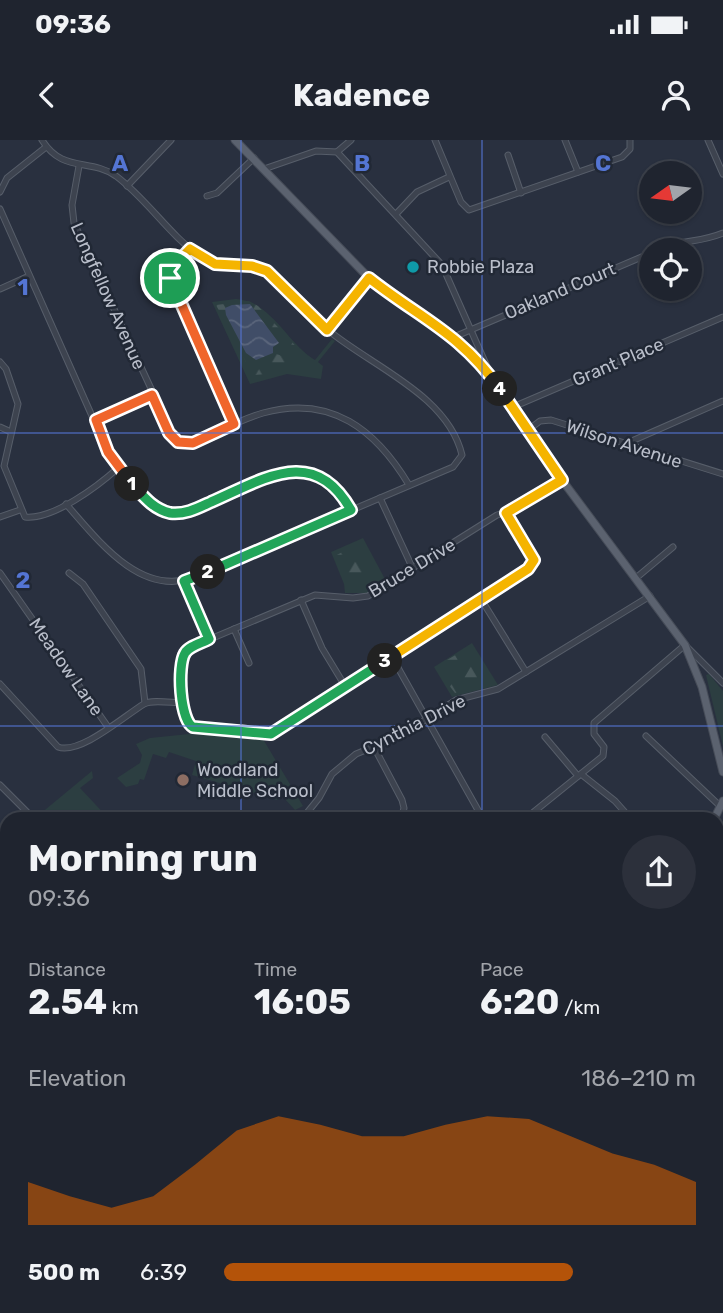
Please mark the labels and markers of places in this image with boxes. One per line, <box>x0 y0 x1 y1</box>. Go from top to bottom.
pin <box>140 248 200 308</box>
place label: Robbie Plaza <box>427 256 534 278</box>
marker: Robbie Plaza <box>405 259 421 275</box>
pin: 4 <box>482 372 518 406</box>
pin: 1 <box>114 466 150 502</box>
pin: 2 <box>190 554 226 590</box>
pin: 3 <box>368 644 402 678</box>
place label: Woodland Middle School <box>197 759 313 802</box>
marker: Woodland Middle School <box>175 772 191 788</box>

